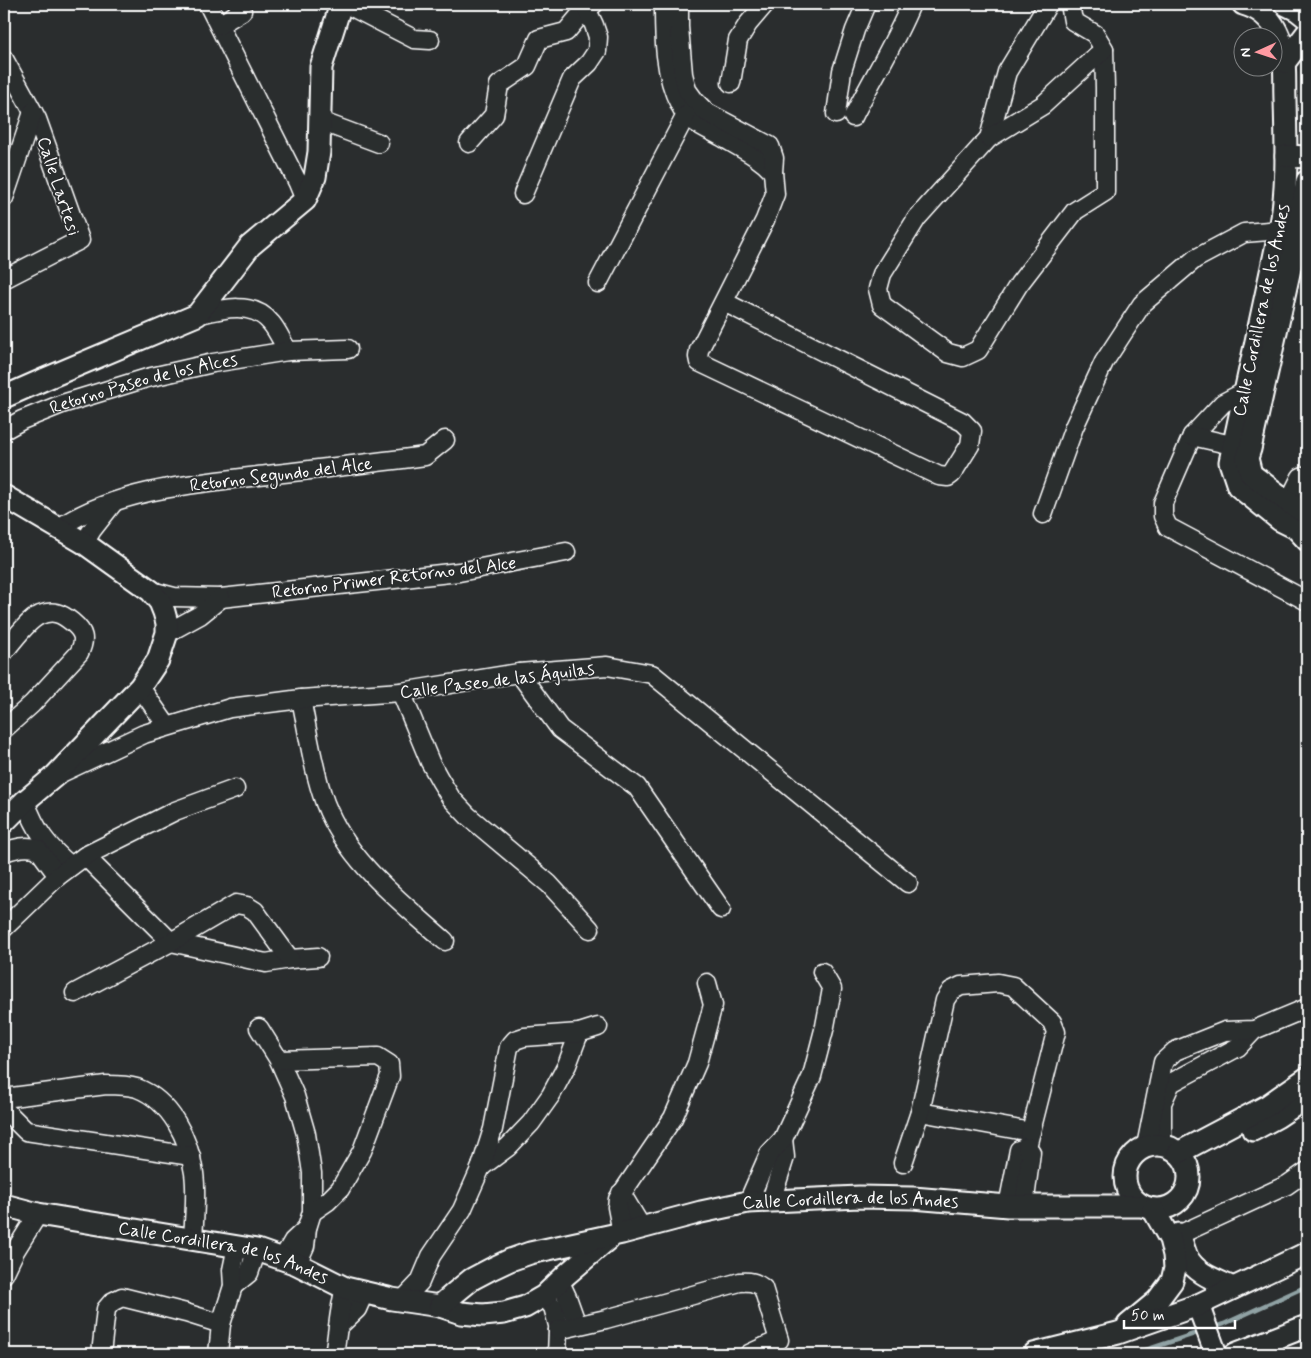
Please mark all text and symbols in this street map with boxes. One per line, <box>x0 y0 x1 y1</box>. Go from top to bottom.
north arrow <box>1234 28 1284 78</box>
text: N <box>1237 47 1255 58</box>
street label: Calle Lartesi <box>31 134 85 239</box>
street label: Calle Cordillera de los Andes <box>1228 202 1296 419</box>
street label: Retorno Paseo de los Alces <box>46 348 239 421</box>
street label: Retorno Segundo del Alce <box>188 452 374 499</box>
street label: Retorno Primer Retorno del Alce <box>271 551 518 605</box>
street label: Calle Paseo de las Águilas <box>398 657 596 705</box>
street label: Calle Cordillera de los Andes <box>742 1186 960 1215</box>
street label: Calle Cordillera de los Andes <box>116 1216 332 1291</box>
scale bar <box>1124 1298 1235 1330</box>
text: 50 m <box>1131 1306 1165 1326</box>

